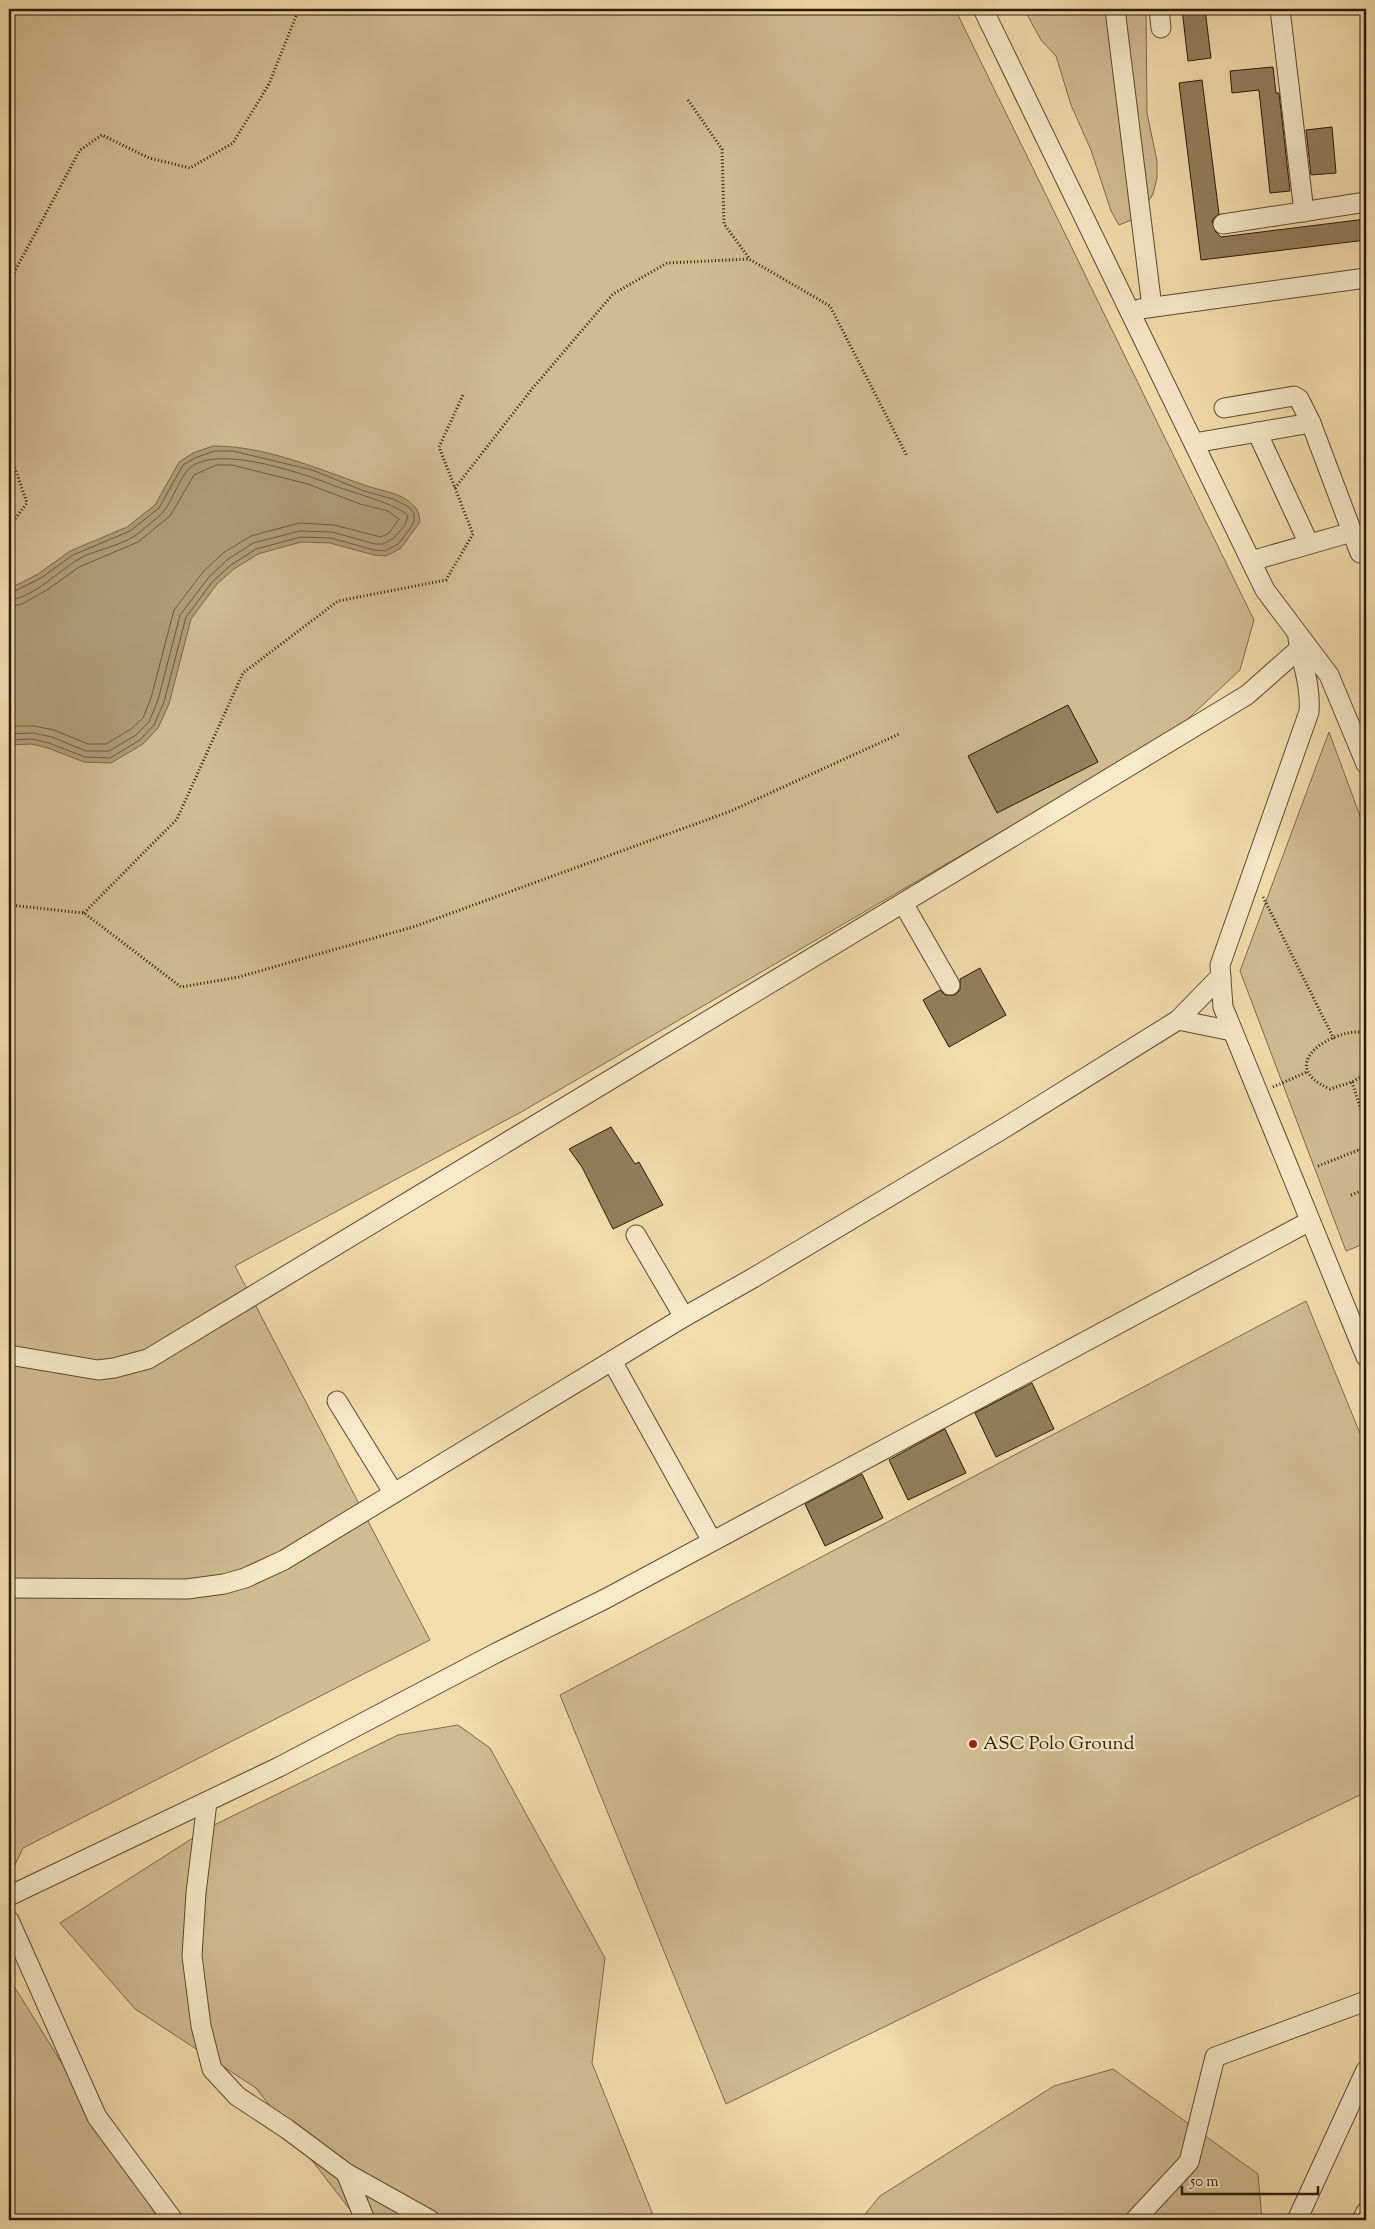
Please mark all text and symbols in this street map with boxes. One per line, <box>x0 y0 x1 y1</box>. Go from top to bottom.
place label: ASC Polo Ground <box>983 1731 1135 1758</box>
marker: ASC Polo Ground <box>967 1738 979 1750</box>
scale bar <box>1182 2164 1319 2196</box>
text: 50 m <box>1189 2172 1219 2193</box>

